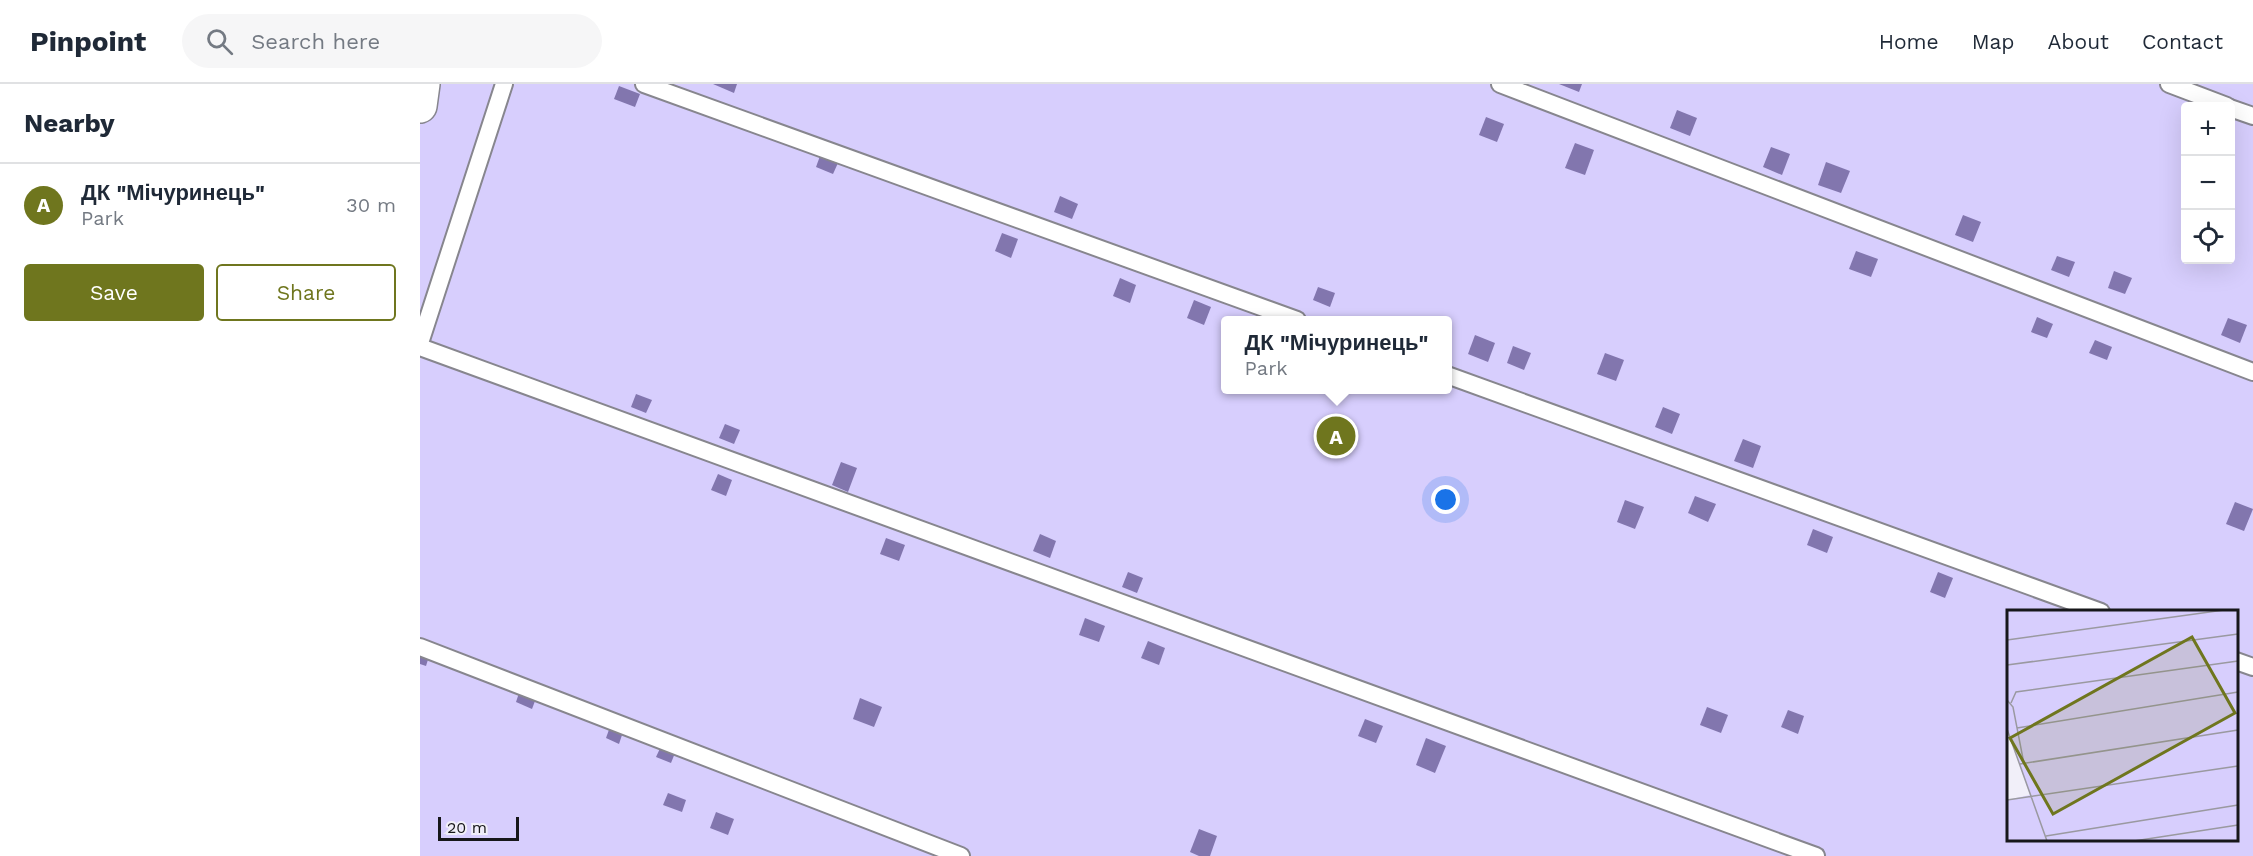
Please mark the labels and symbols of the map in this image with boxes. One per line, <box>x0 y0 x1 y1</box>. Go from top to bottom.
pin: A <box>1316 414 1356 458</box>
your location <box>1431 485 1460 514</box>
inset map <box>2007 610 2238 841</box>
scale bar <box>438 814 519 842</box>

